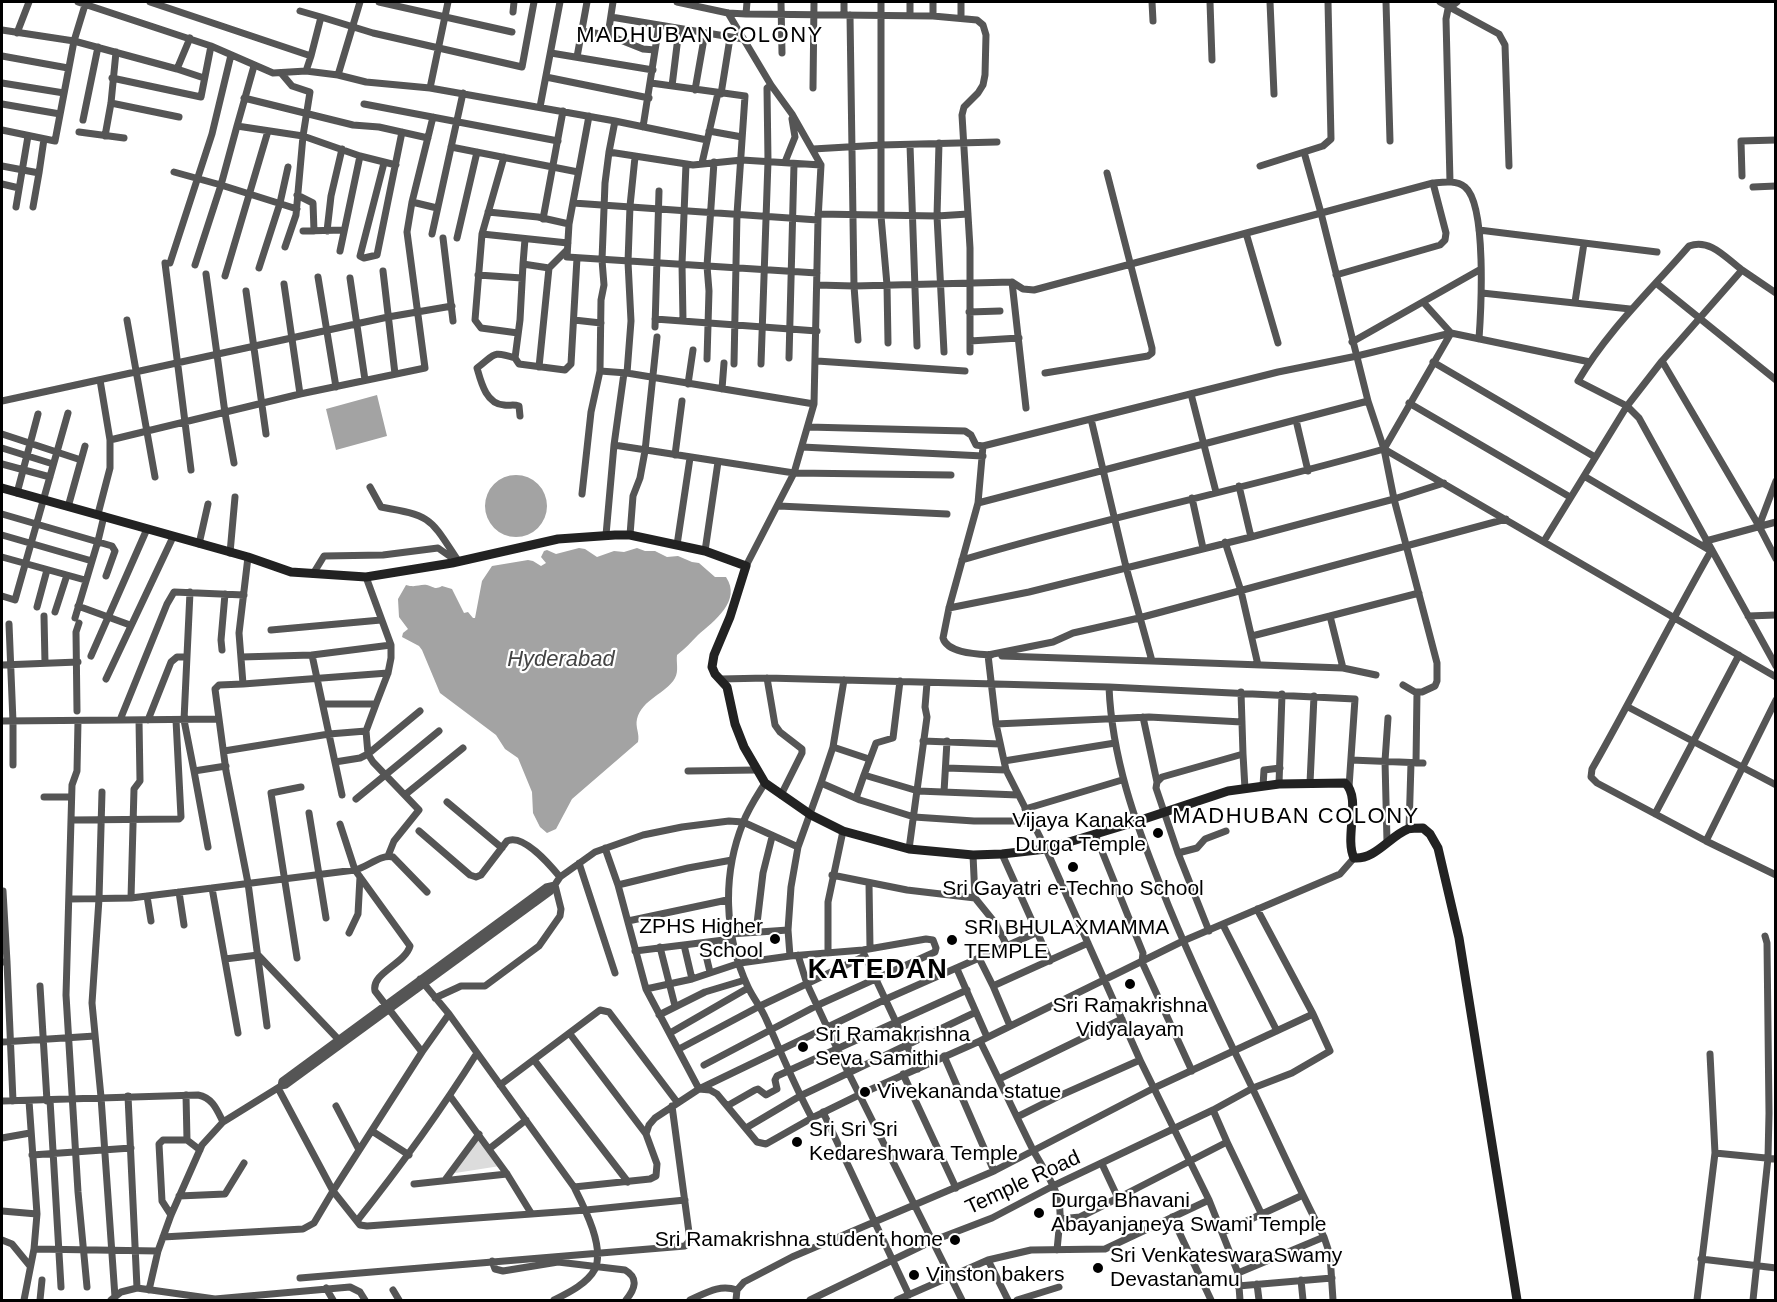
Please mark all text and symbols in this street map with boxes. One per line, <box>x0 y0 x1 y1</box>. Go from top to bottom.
district label: MADHUBAN COLONY <box>576 23 824 49</box>
water label: Hyderabad <box>507 647 615 673</box>
district label: MADHUBAN COLONY <box>1172 804 1420 830</box>
place label: Vijaya Kanaka Durga Temple <box>1012 808 1146 858</box>
marker: Vijaya Kanaka Durga Temple <box>1151 826 1165 840</box>
marker: Sri Gayatri e-Techno School <box>1066 860 1080 874</box>
place label: Sri Gayatri e-Techno School <box>942 876 1204 902</box>
place label: ZPHS Higher School <box>639 914 763 964</box>
place label: SRI BHULAXMAMMA TEMPLE <box>964 915 1169 965</box>
marker: ZPHS Higher School <box>768 932 782 946</box>
marker: SRI BHULAXMAMMA TEMPLE <box>945 933 959 947</box>
district label: KATEDAN <box>808 955 948 987</box>
marker: Sri Ramakrishna Vidyalayam <box>1123 977 1137 991</box>
place label: Sri Ramakrishna Vidyalayam <box>1052 993 1208 1043</box>
place label: Sri Ramakrishna Seva Samithi <box>815 1022 970 1072</box>
marker: Sri Ramakrishna Seva Samithi <box>796 1040 810 1054</box>
place label: Vivekananda statue <box>877 1079 1061 1105</box>
marker: Vivekananda statue <box>858 1085 872 1099</box>
place label: Sri Sri Sri Kedareshwara Temple <box>809 1117 1018 1167</box>
marker: Sri Sri Sri Kedareshwara Temple <box>790 1135 804 1149</box>
street label: Temple Road <box>962 1145 1084 1221</box>
place label: Durga Bhavani Abayanjaneya Swami Temple <box>1051 1188 1326 1238</box>
marker: Durga Bhavani Abayanjaneya Swami Temple <box>1032 1206 1046 1220</box>
place label: Sri Ramakrishna student home <box>655 1227 943 1253</box>
marker: Sri Ramakrishna student home <box>948 1233 962 1247</box>
place label: Sri VenkateswaraSwamy Devastanamu <box>1110 1243 1342 1293</box>
marker: Sri VenkateswaraSwamy Devastanamu <box>1091 1261 1105 1275</box>
place label: Vinston bakers <box>926 1262 1065 1288</box>
marker: Vinston bakers <box>907 1268 921 1282</box>

